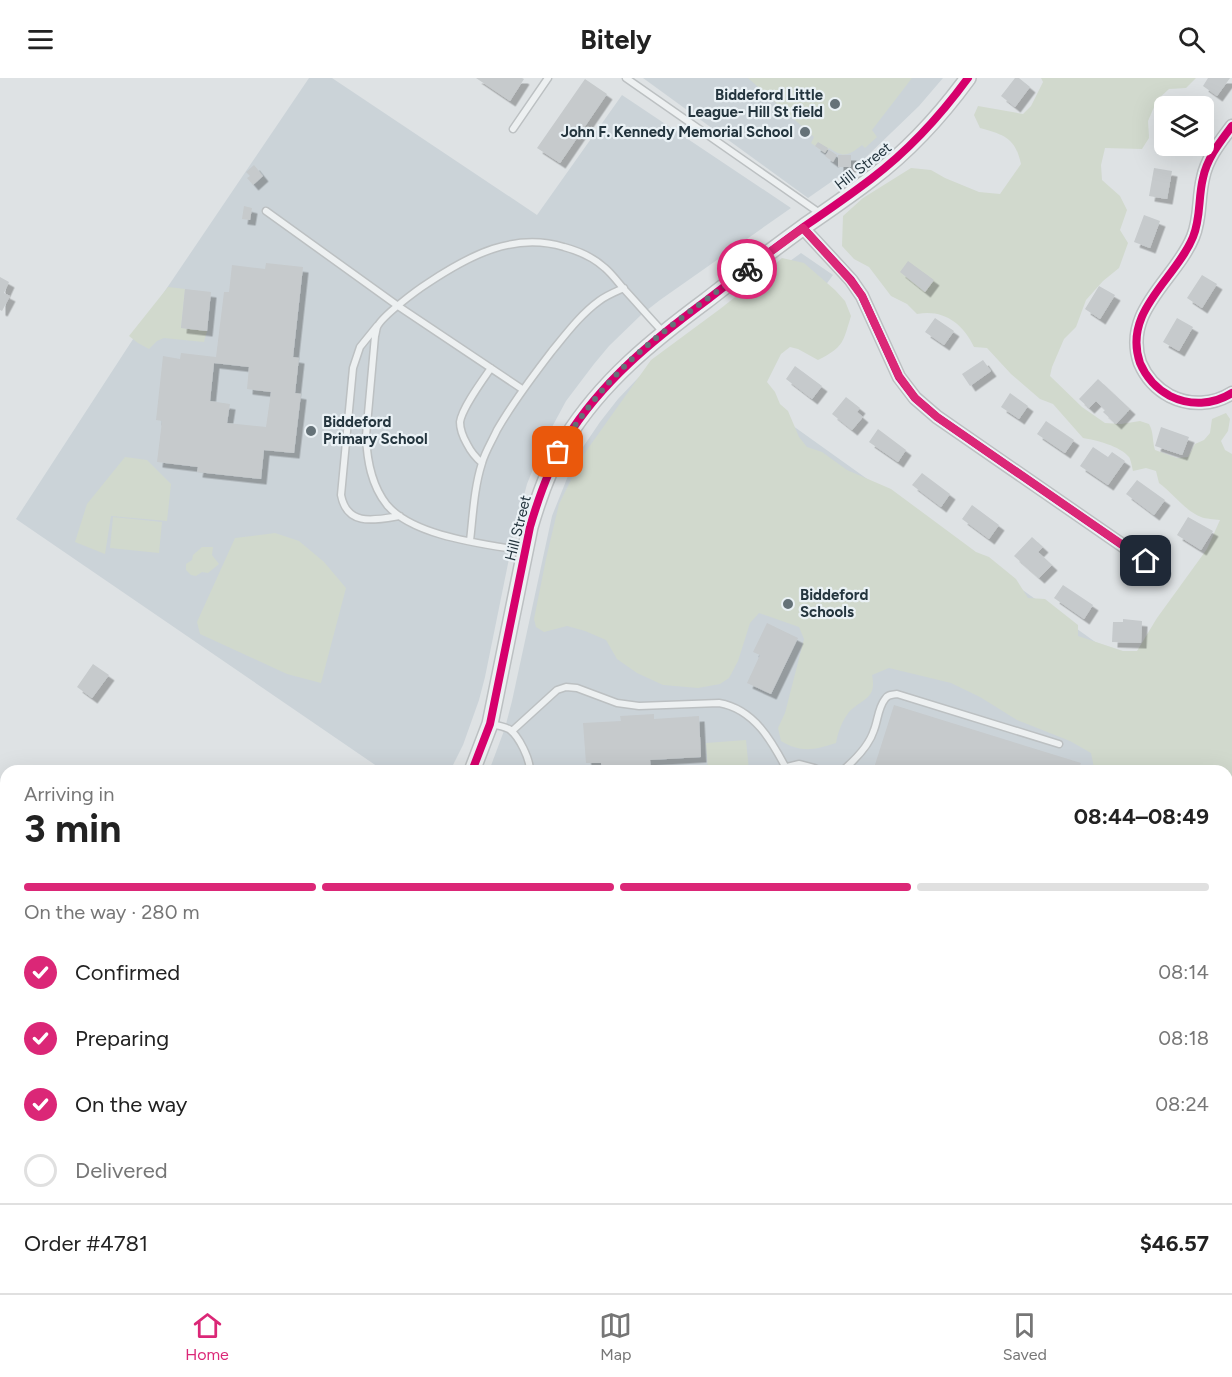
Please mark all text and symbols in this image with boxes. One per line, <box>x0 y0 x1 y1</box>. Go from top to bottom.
icon: menu <box>24 23 57 56</box>
text: Bitely <box>580 23 652 56</box>
icon: search <box>1175 23 1208 56</box>
place label: Biddeford Little League- Hill St field <box>688 86 824 121</box>
map controls <box>1154 96 1214 156</box>
button: layers <box>1154 96 1214 156</box>
marker: Biddeford Little League- Hill St field <box>828 97 842 111</box>
place label: John F. Kennedy Memorial School <box>561 123 793 141</box>
marker: John F. Kennedy Memorial School <box>798 125 812 139</box>
street label: Hill Street <box>831 138 895 194</box>
courier <box>717 239 777 299</box>
icon: bike <box>731 253 764 286</box>
place label: Biddeford Primary School <box>323 413 428 448</box>
marker: Biddeford Primary School <box>304 424 318 438</box>
pin <box>532 426 583 477</box>
icon: bag <box>541 435 574 468</box>
street label: Hill Street <box>501 493 535 563</box>
pin <box>1120 535 1171 586</box>
icon: home <box>1129 544 1162 577</box>
place label: Biddeford Schools <box>800 586 868 621</box>
marker: Biddeford Schools <box>781 597 795 611</box>
text: Arriving in <box>24 782 114 806</box>
text: 08:44–08:49 <box>1074 803 1209 830</box>
text: 3 min <box>24 805 121 852</box>
text: On the way · 280 m <box>24 900 199 924</box>
icon: check <box>24 956 57 989</box>
text: Confirmed <box>75 959 180 986</box>
text: 08:14 <box>1158 960 1209 984</box>
icon: check <box>24 1022 57 1055</box>
text: Preparing <box>75 1025 169 1052</box>
text: 08:18 <box>1158 1026 1209 1050</box>
icon: check <box>24 1088 57 1121</box>
text: On the way <box>75 1091 187 1118</box>
text: 08:24 <box>1155 1092 1209 1116</box>
text: Delivered <box>75 1157 168 1184</box>
text: Order #4781 <box>24 1230 148 1257</box>
text: $46.57 <box>1140 1230 1209 1257</box>
tab: Home <box>185 1309 229 1364</box>
tab: Map <box>599 1309 632 1364</box>
tab: Saved <box>1003 1309 1047 1364</box>

